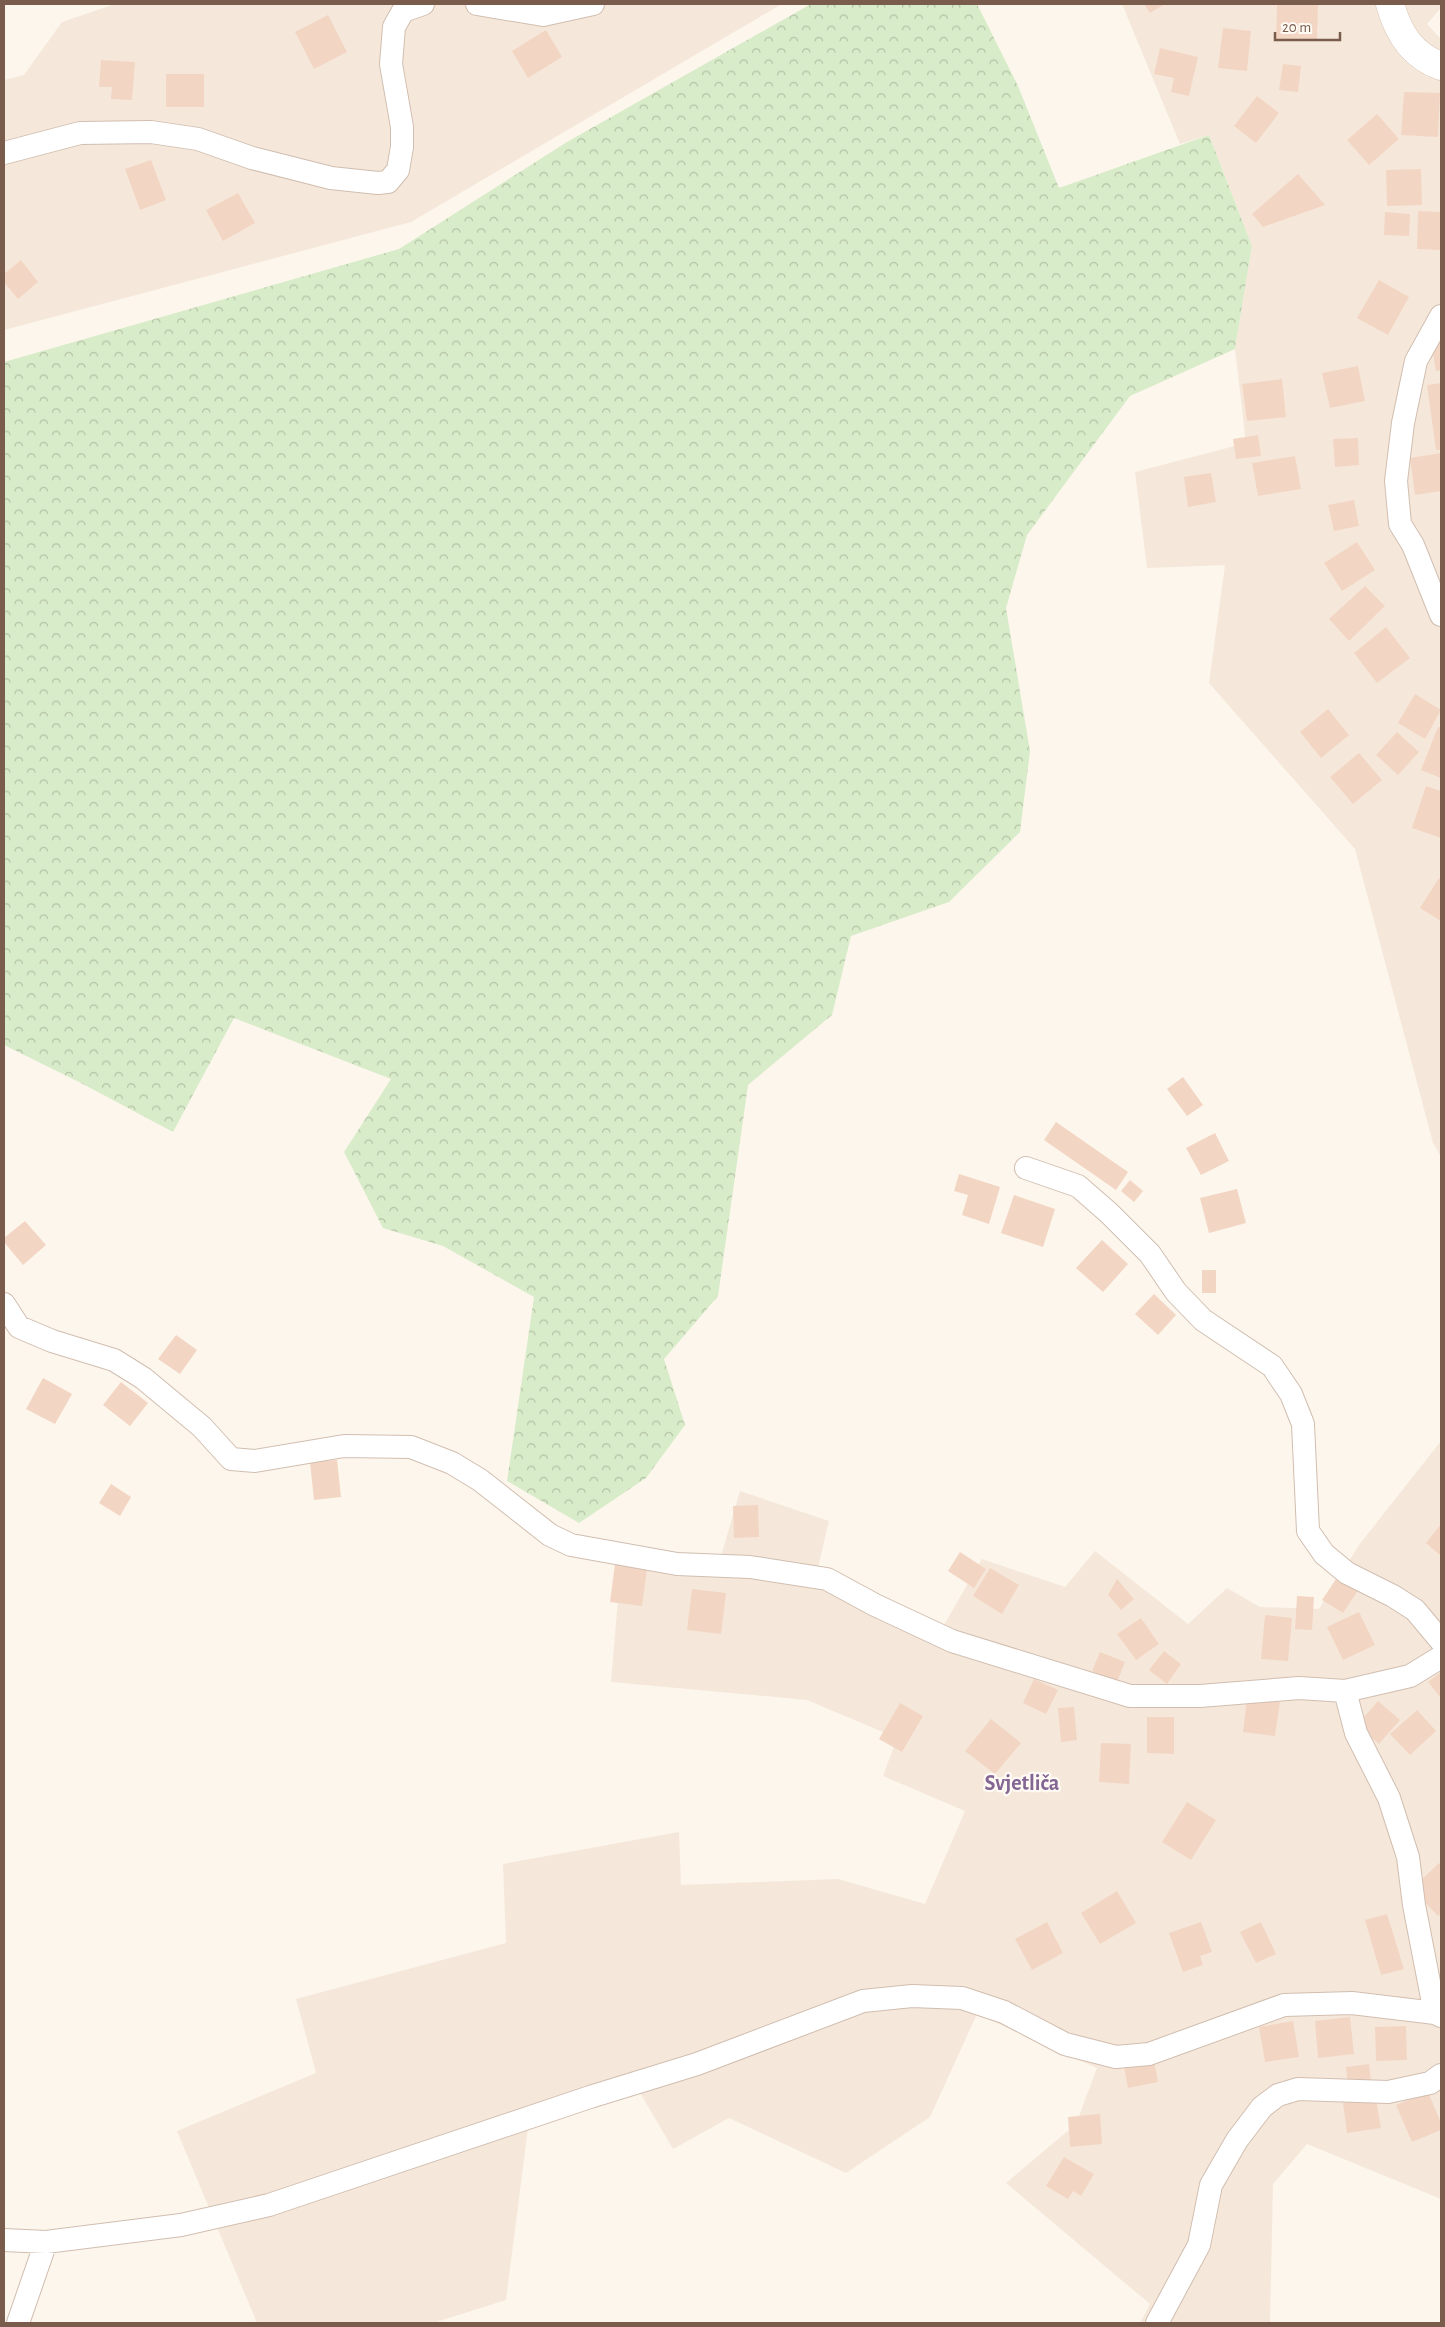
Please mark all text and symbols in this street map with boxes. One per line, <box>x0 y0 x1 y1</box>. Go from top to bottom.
scale bar <box>1275 10 1340 42</box>
text: 20 m <box>1282 20 1311 35</box>
district label: Svjetliča <box>985 1772 1060 1795</box>

